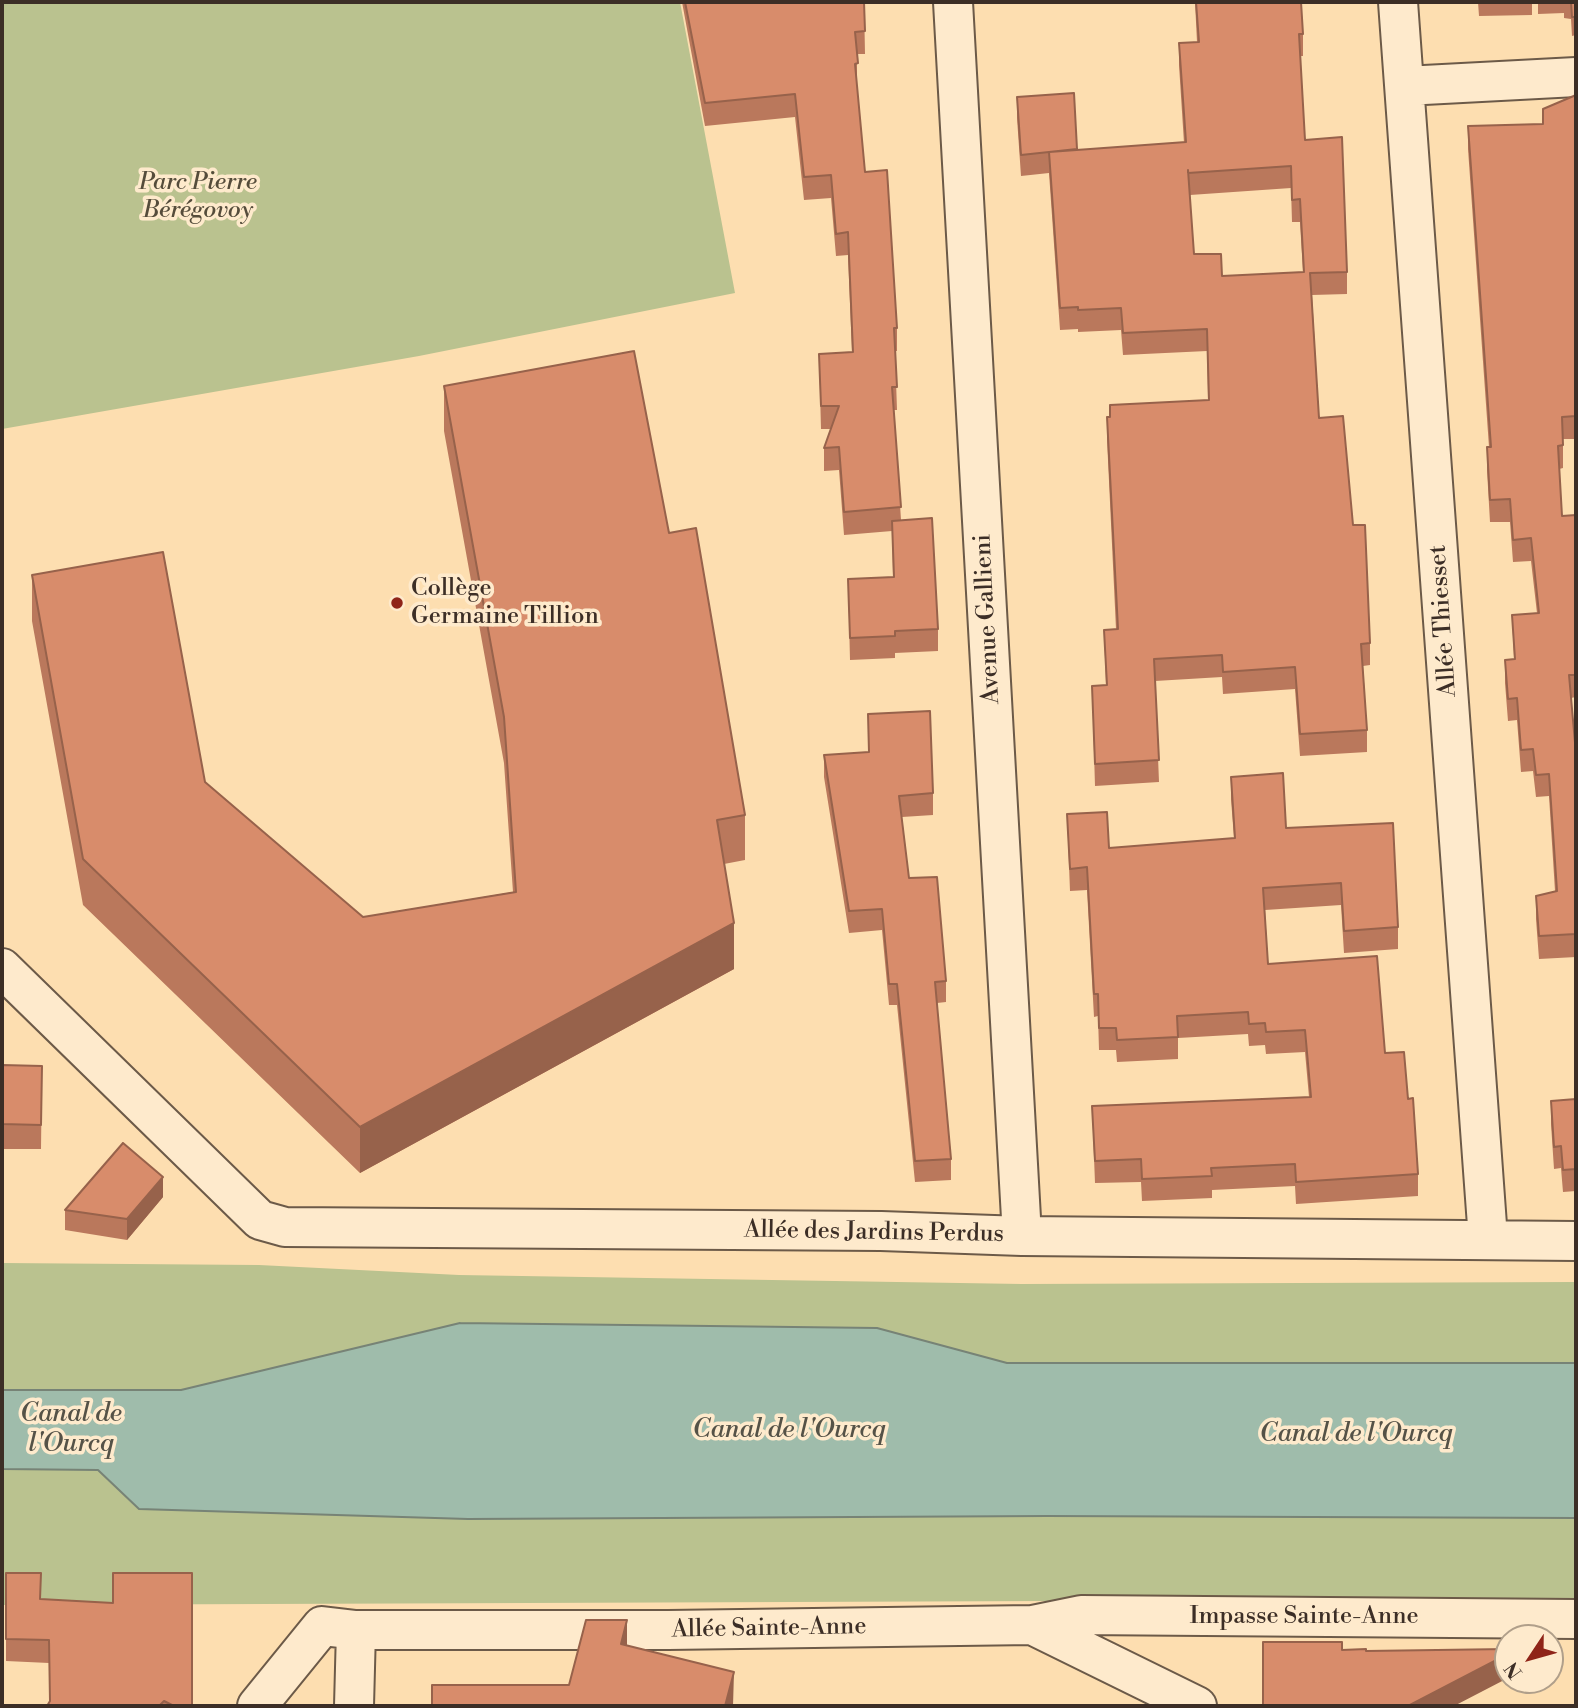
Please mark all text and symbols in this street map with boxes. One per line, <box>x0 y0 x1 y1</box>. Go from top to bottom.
park label: Parc Pierre Bérégovoy <box>139 169 257 225</box>
street label: Avenue Gallieni <box>969 533 1007 705</box>
street label: Allée Thiesset <box>1424 544 1464 698</box>
place label: Collège Germaine Tillion <box>411 575 599 631</box>
marker: Collège Germaine Tillion <box>389 595 405 611</box>
street label: Allée des Jardins Perdus <box>744 1216 1004 1250</box>
water label: Canal de l'Ourcq <box>20 1399 122 1460</box>
water label: Canal de l'Ourcq <box>693 1415 885 1447</box>
water label: Canal de l'Ourcq <box>1260 1419 1452 1451</box>
street label: Impasse Sainte-Anne <box>1189 1603 1419 1631</box>
street label: Allée Sainte-Anne <box>671 1613 867 1645</box>
north arrow <box>1494 1624 1564 1694</box>
text: N <box>1500 1657 1528 1683</box>

